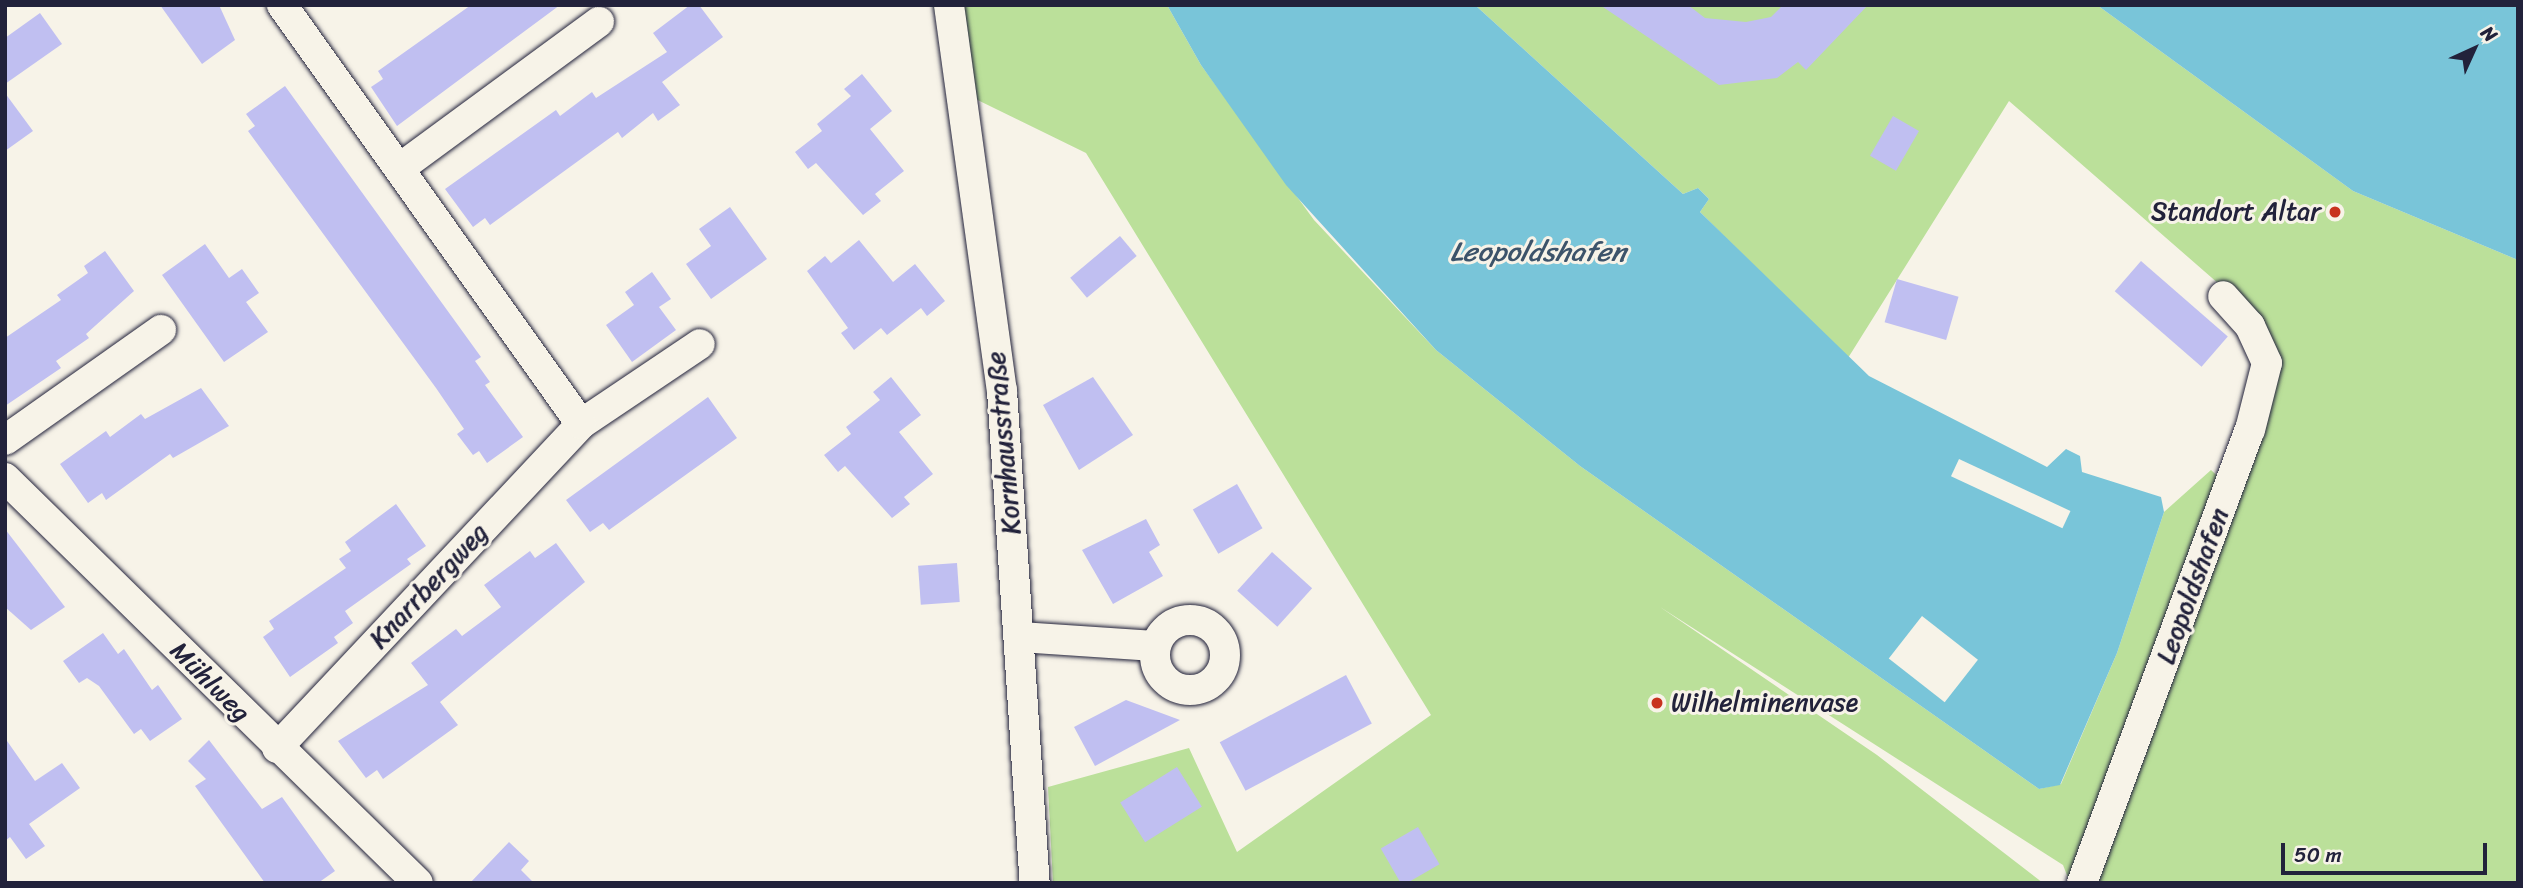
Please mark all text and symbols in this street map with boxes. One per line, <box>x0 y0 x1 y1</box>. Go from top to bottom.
north arrow <box>2439 14 2509 84</box>
text: N <box>2473 17 2506 50</box>
place label: Standort Altar <box>2151 196 2321 228</box>
marker: Standort Altar <box>2327 204 2343 220</box>
water label: Leopoldshafen <box>1450 235 1626 269</box>
street label: Kornhausstraße <box>980 350 1028 536</box>
street label: Leopoldshafen <box>2150 504 2236 668</box>
street label: Knarrbergweg <box>363 517 495 655</box>
street label: Mühlweg <box>163 635 257 729</box>
place label: Wilhelminenvase <box>1671 687 1858 719</box>
marker: Wilhelminenvase <box>1649 695 1665 711</box>
scale bar <box>2285 828 2492 872</box>
text: 50 m <box>2294 836 2342 874</box>

